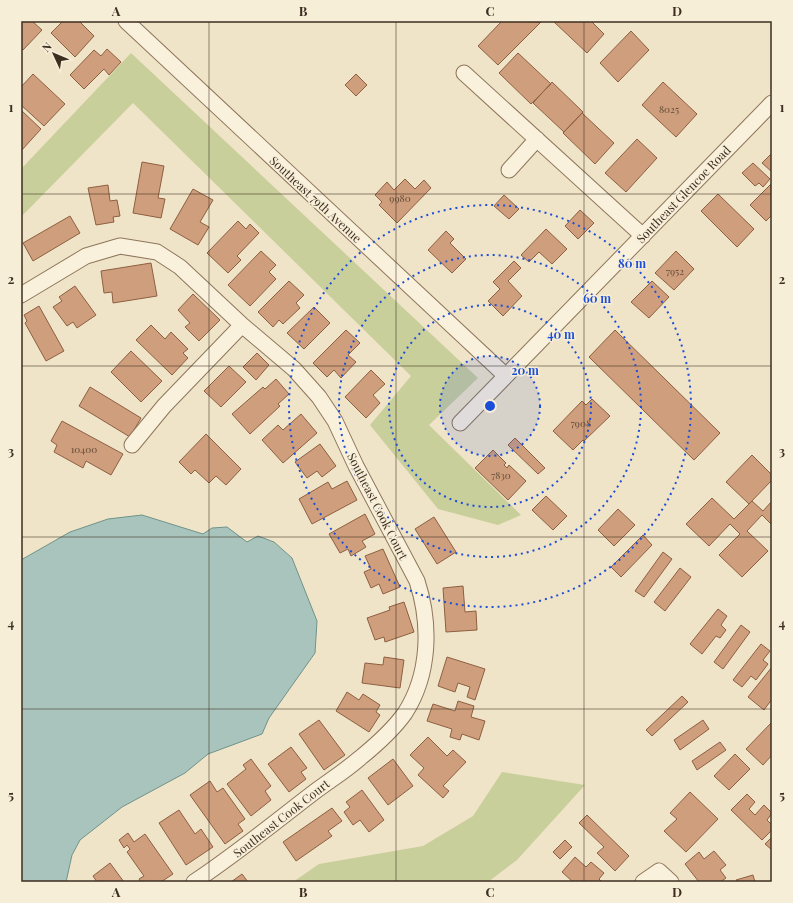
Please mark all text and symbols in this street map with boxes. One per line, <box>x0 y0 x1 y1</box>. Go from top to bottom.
text: A <box>111 2 121 19</box>
text: B <box>299 2 308 19</box>
text: C <box>485 2 495 19</box>
text: D <box>672 2 682 19</box>
north arrow <box>34 34 74 74</box>
text: N <box>38 39 55 55</box>
text: 1 <box>9 98 14 115</box>
text: 1 <box>780 98 785 115</box>
house number: 8025 <box>659 102 679 116</box>
street label: Southeast Glencoe Road <box>632 142 734 246</box>
street label: Southeast 79th Avenue <box>267 152 365 246</box>
house number: 9980 <box>389 191 411 205</box>
text: 80 m <box>618 255 646 271</box>
house number: 7952 <box>666 264 684 278</box>
text: 2 <box>8 270 15 287</box>
text: 2 <box>779 270 786 287</box>
text: 60 m <box>583 290 611 306</box>
text: 40 m <box>547 326 575 342</box>
text: 20 m <box>511 362 539 378</box>
centre of rings <box>483 399 497 413</box>
house number: 7908 <box>571 416 591 430</box>
text: 3 <box>8 442 14 459</box>
house number: 10400 <box>71 442 97 456</box>
text: 3 <box>779 442 785 459</box>
street label: Southeast Cook Court <box>344 450 412 563</box>
house number: 7830 <box>491 468 511 482</box>
text: 4 <box>8 614 15 631</box>
text: 4 <box>779 614 786 631</box>
street label: Southeast Cook Court <box>230 775 333 861</box>
text: 5 <box>8 786 14 803</box>
text: 5 <box>779 786 785 803</box>
text: A <box>111 883 121 900</box>
text: B <box>299 883 308 900</box>
text: C <box>485 883 495 900</box>
text: D <box>672 883 682 900</box>

